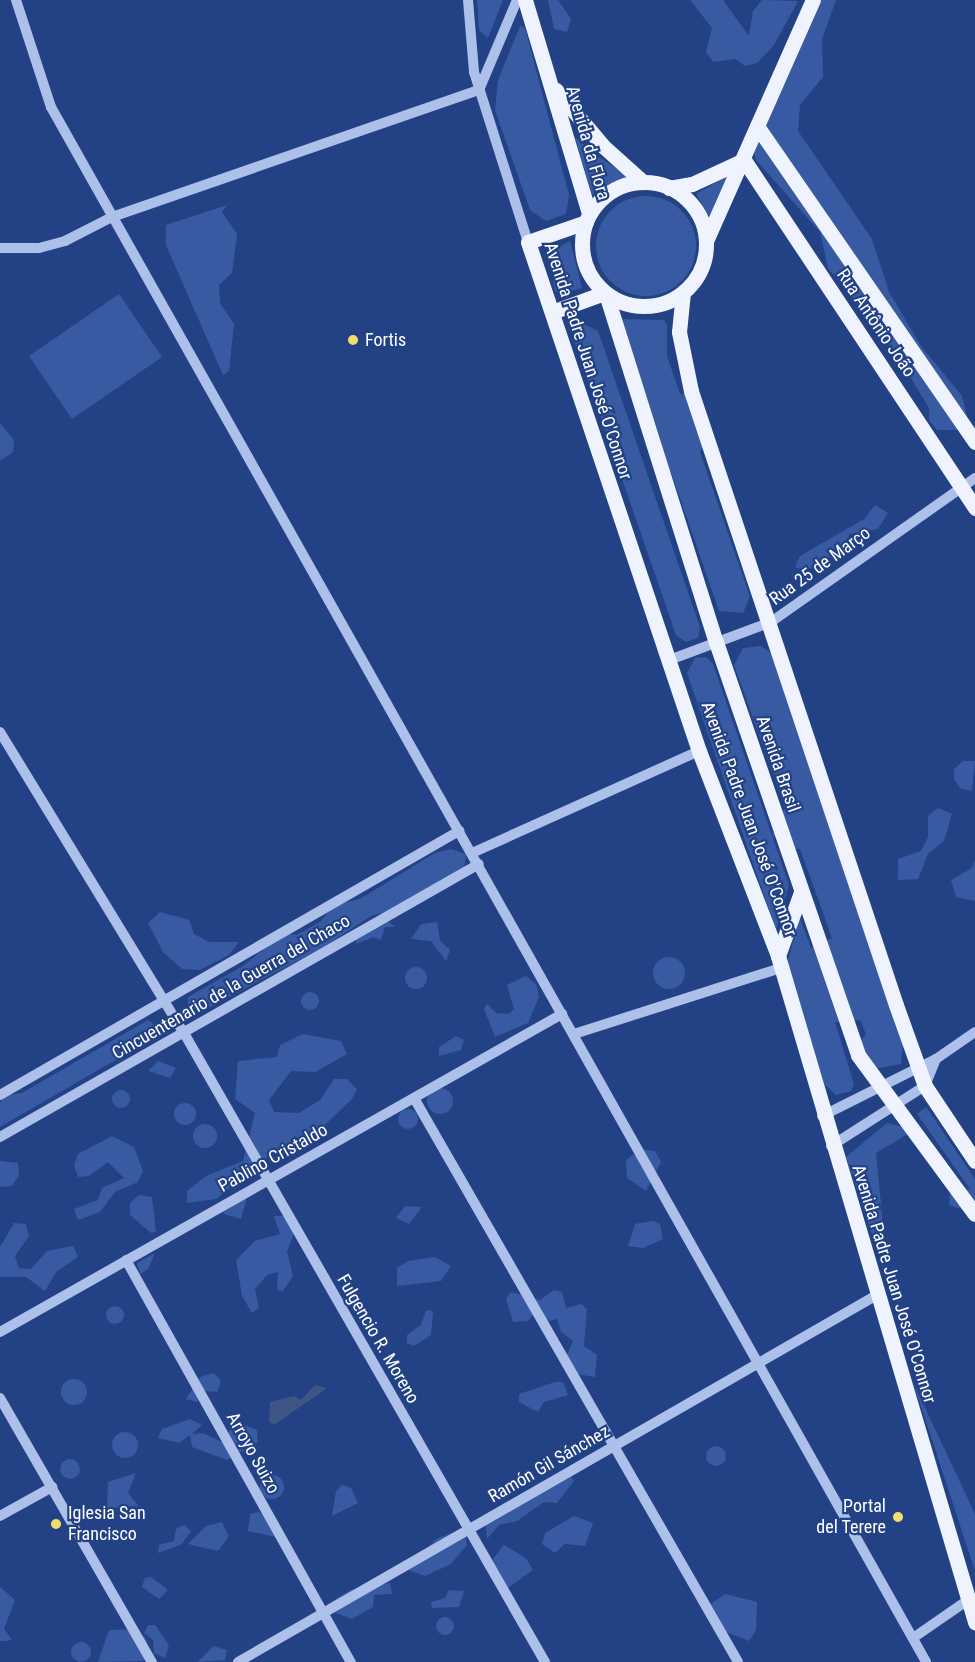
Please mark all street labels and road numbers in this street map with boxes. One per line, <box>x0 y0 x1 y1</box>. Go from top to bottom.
street label: Avenida da Flora <box>561 83 615 203</box>
street label: Avenida Padre Juan José O'Connor <box>539 240 637 482</box>
street label: Rua Antônio João <box>832 265 920 381</box>
street label: Rua 25 de Março <box>765 522 875 610</box>
street label: Avenida Padre Juan José O'Connor <box>696 699 802 939</box>
street label: Avenida Brasil <box>751 713 805 815</box>
street label: Cincuentenario de la Guerra del Chaco <box>108 910 354 1064</box>
street label: Pablino Cristaldo <box>215 1119 331 1197</box>
street label: Avenida Padre Juan José O'Connor <box>847 1162 941 1406</box>
street label: Fulgencio R. Moreno <box>332 1271 424 1407</box>
street label: Arroyo Suizo <box>222 1409 284 1497</box>
street label: Ramón Gil Sánchez <box>484 1420 614 1508</box>

